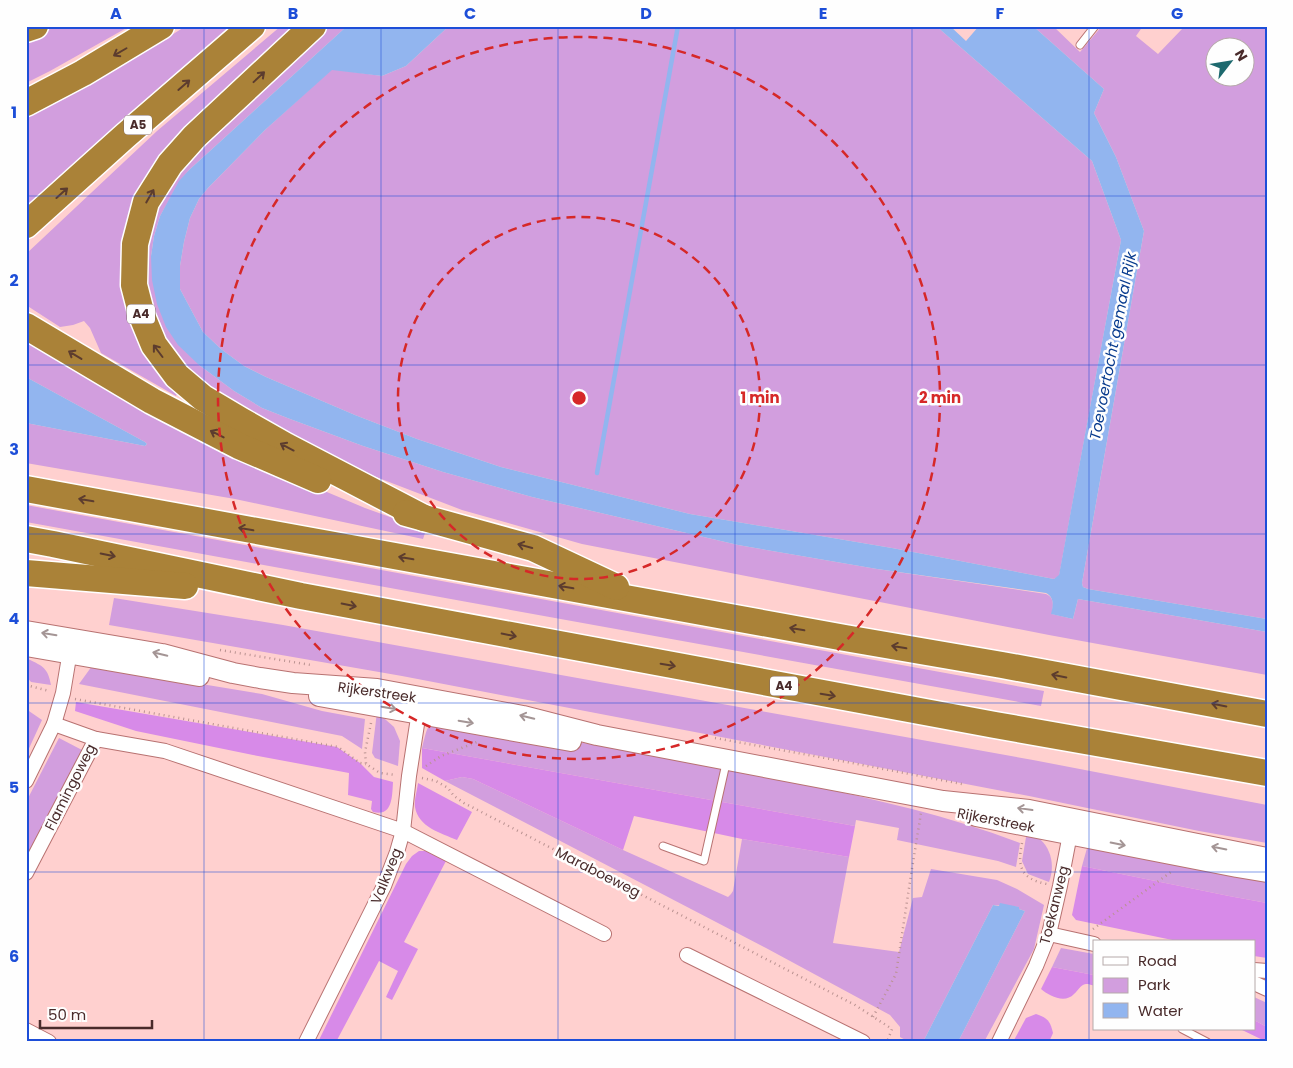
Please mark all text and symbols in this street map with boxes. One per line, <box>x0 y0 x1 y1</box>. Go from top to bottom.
text: A <box>110 2 122 25</box>
text: B <box>288 2 298 25</box>
text: C <box>464 2 476 25</box>
text: D <box>640 2 652 25</box>
text: E <box>819 2 827 25</box>
text: F <box>996 2 1005 25</box>
text: G <box>1171 2 1183 25</box>
north arrow <box>1206 38 1256 88</box>
text: N <box>1230 46 1252 65</box>
one-way arrow <box>113 47 127 57</box>
one-way arrow <box>252 71 265 83</box>
one-way arrow <box>177 80 190 91</box>
text: 1 <box>11 101 17 124</box>
road number: A5 <box>124 116 152 134</box>
one-way arrow <box>56 187 69 198</box>
one-way arrow <box>145 189 155 204</box>
water label: Toevoertocht gemaal Rijk <box>1084 249 1141 442</box>
text: 2 <box>9 269 19 292</box>
road number: A4 <box>127 304 155 324</box>
one-way arrow <box>153 345 164 358</box>
one-way arrow <box>68 350 82 360</box>
text: 1 min <box>740 387 780 408</box>
text: 2 min <box>919 387 961 408</box>
centre of rings <box>570 389 588 407</box>
one-way arrow <box>209 429 224 439</box>
text: 3 <box>9 438 19 461</box>
one-way arrow <box>280 442 295 452</box>
one-way arrow <box>79 495 95 505</box>
one-way arrow <box>239 524 255 534</box>
one-way arrow <box>517 541 533 550</box>
one-way arrow <box>100 551 116 561</box>
one-way arrow <box>398 553 414 563</box>
one-way arrow <box>558 582 574 592</box>
one-way arrow <box>341 601 357 611</box>
text: 4 <box>9 607 20 630</box>
one-way arrow <box>789 624 805 634</box>
one-way arrow <box>41 629 57 639</box>
one-way arrow <box>500 631 516 641</box>
one-way arrow <box>891 642 907 652</box>
one-way arrow <box>153 649 169 658</box>
one-way arrow <box>660 661 676 671</box>
one-way arrow <box>1051 670 1067 680</box>
road number: A4 <box>770 676 798 696</box>
street label: Rijkerstreek <box>337 677 418 707</box>
one-way arrow <box>820 690 836 700</box>
one-way arrow <box>1211 700 1227 710</box>
one-way arrow <box>381 704 397 714</box>
one-way arrow <box>520 712 536 721</box>
one-way arrow <box>458 718 474 728</box>
street label: Flamingoweg <box>40 740 100 834</box>
text: 5 <box>9 776 19 799</box>
street label: Rijkerstreek <box>955 803 1037 837</box>
one-way arrow <box>1017 804 1033 814</box>
one-way arrow <box>1109 840 1125 849</box>
street label: Maraboeweg <box>552 842 644 902</box>
one-way arrow <box>1211 843 1227 853</box>
street label: Valkweg <box>366 845 406 907</box>
street label: Toekanweg <box>1035 864 1073 946</box>
legend <box>1093 940 1256 1030</box>
text: 6 <box>9 945 19 968</box>
text: Road <box>1138 950 1177 971</box>
text: Park <box>1138 974 1170 995</box>
scale bar <box>40 998 152 1030</box>
text: Water <box>1138 1000 1184 1021</box>
text: 50 m <box>48 1004 86 1025</box>

